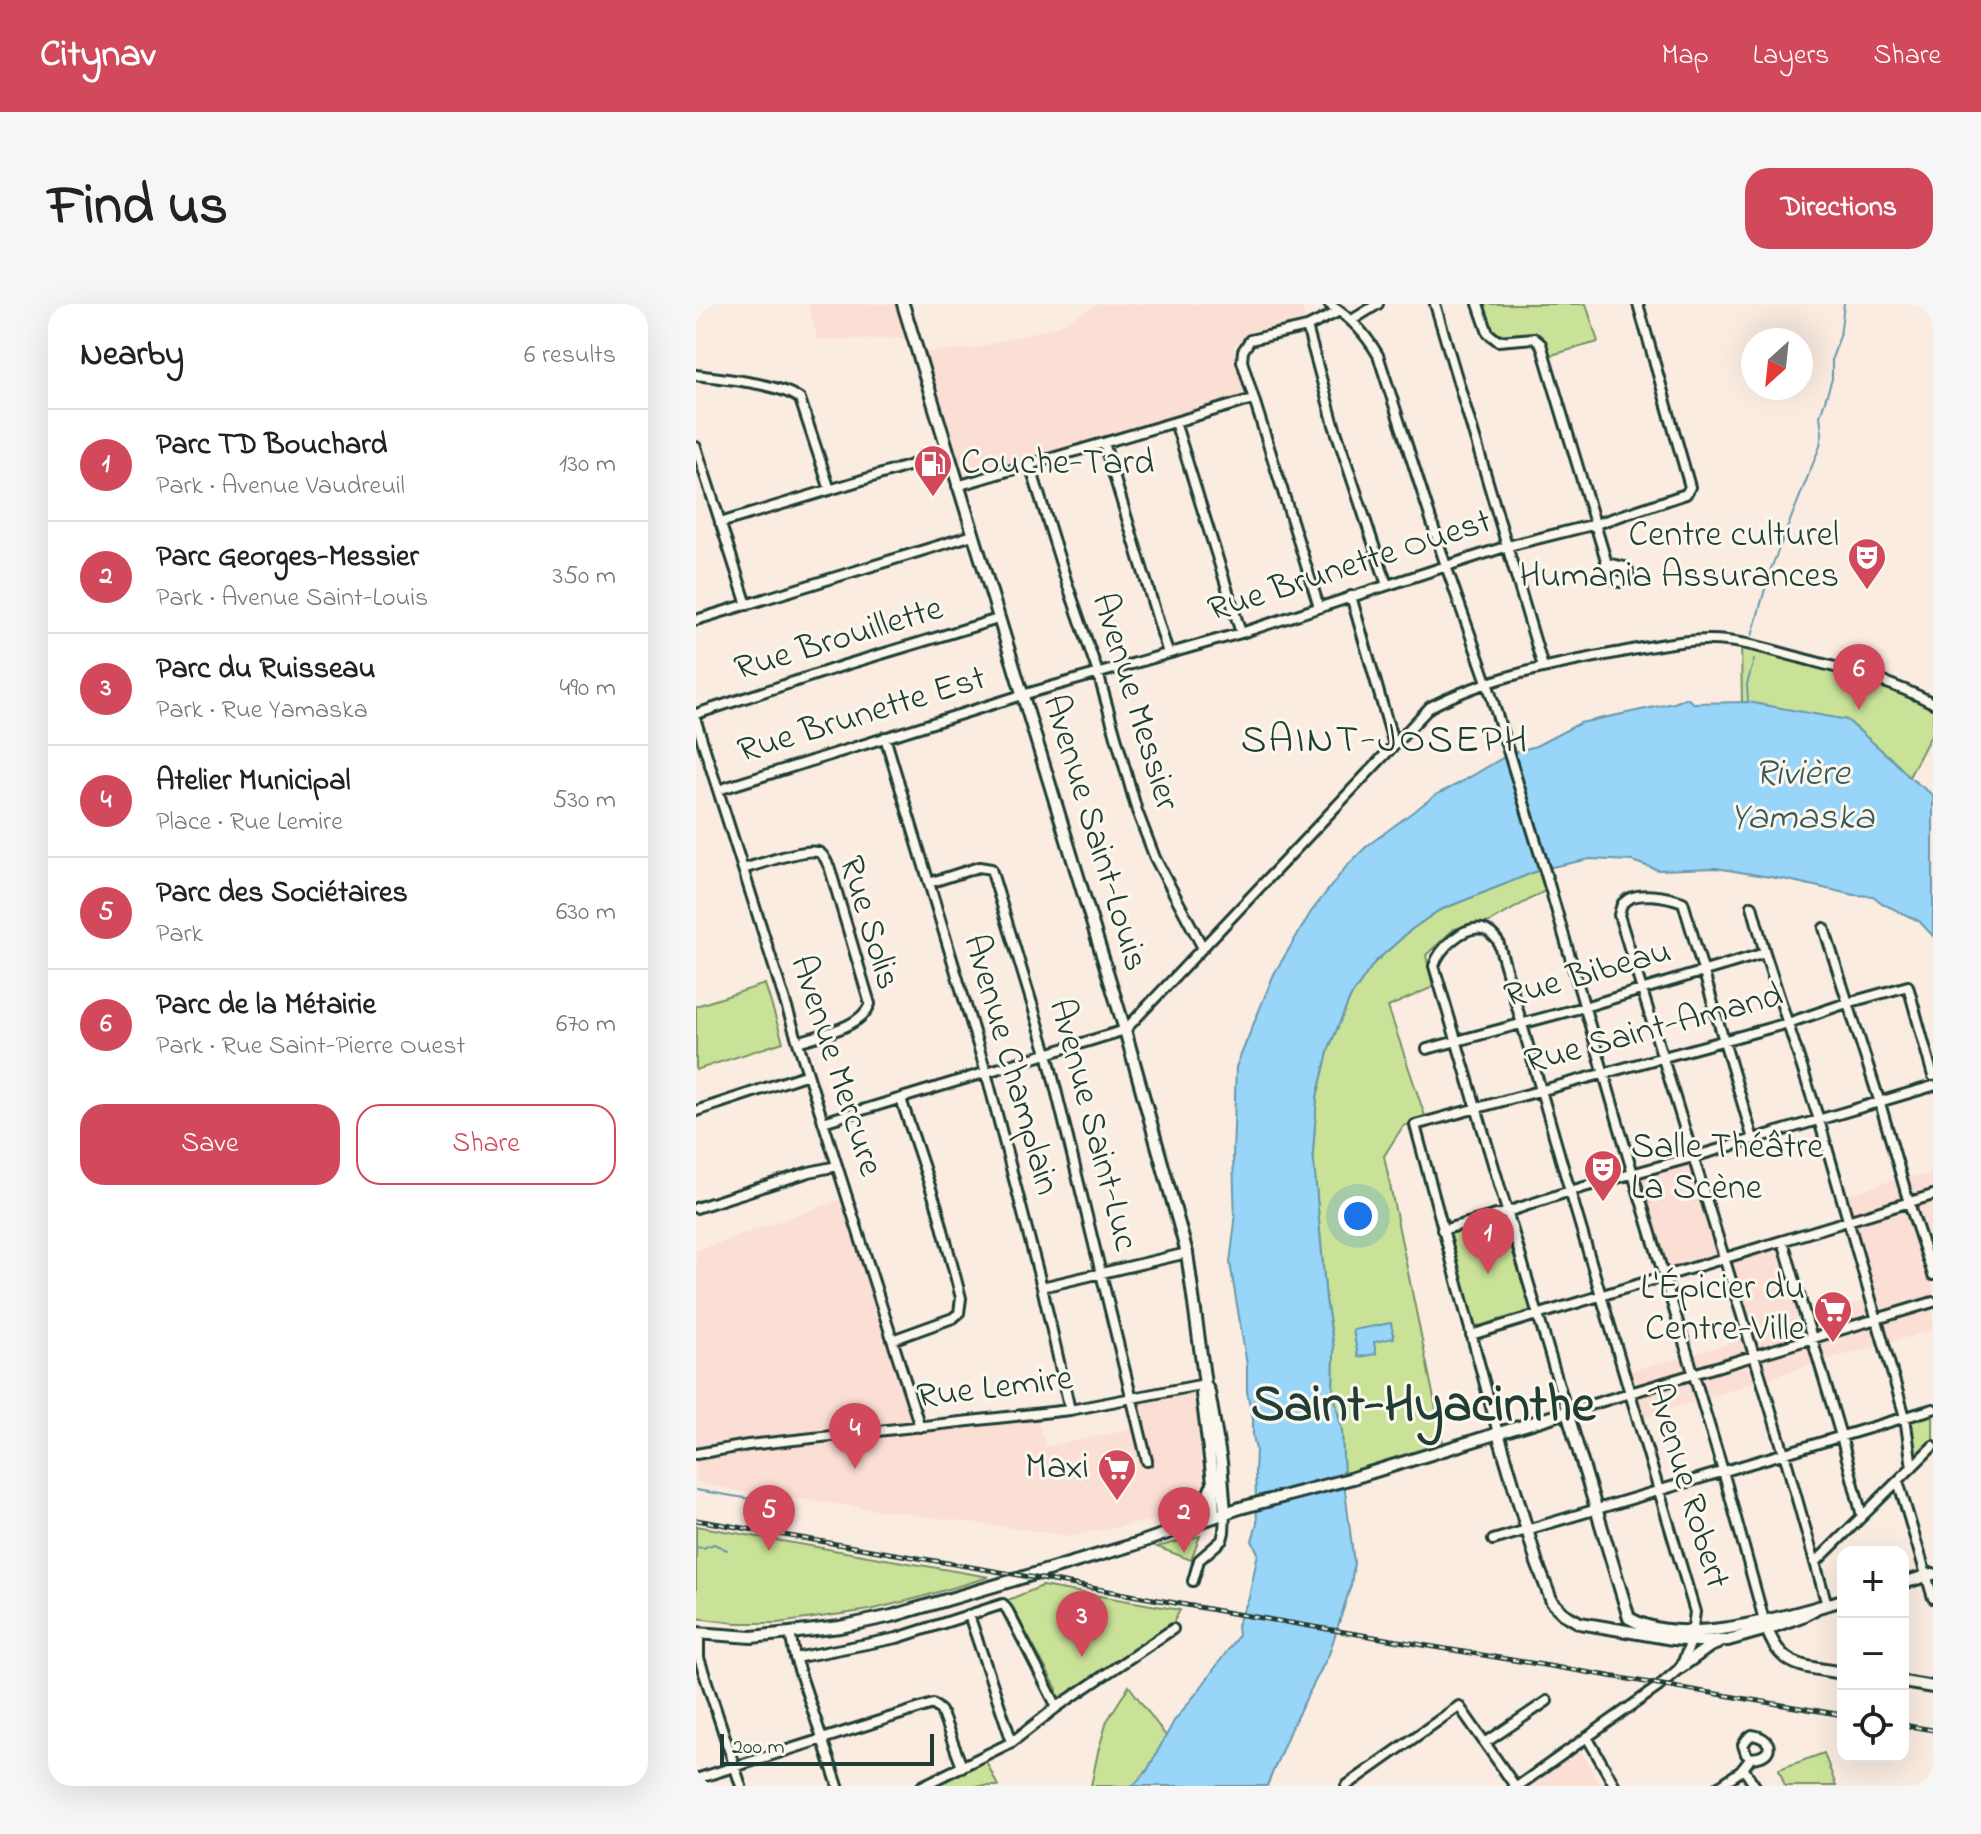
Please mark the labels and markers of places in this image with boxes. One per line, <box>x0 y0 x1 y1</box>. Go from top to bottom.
place label: Couche-Tard <box>961 438 1154 491</box>
fuel station icon: Couche-Tard <box>912 443 954 498</box>
place label: Centre culturel Humania Assurances <box>1519 510 1839 604</box>
theatre icon: Centre culturel Humania Assurances <box>1846 536 1888 591</box>
pin: 6 <box>1833 644 1885 710</box>
place label: Salle Théâtre La Scène <box>1631 1122 1824 1216</box>
theatre icon: Salle Théâtre La Scène <box>1582 1148 1624 1203</box>
pin: 1 <box>1462 1208 1514 1274</box>
place label: L'Épicier du Centre-Ville <box>1641 1263 1806 1357</box>
supermarket icon: L'Épicier du Centre-Ville <box>1812 1289 1854 1344</box>
pin: 4 <box>829 1403 881 1469</box>
place label: Maxi <box>1025 1442 1089 1495</box>
supermarket icon: Maxi <box>1096 1447 1138 1502</box>
pin: 5 <box>743 1485 795 1551</box>
pin: 2 <box>1158 1487 1210 1553</box>
pin: 3 <box>1056 1591 1108 1657</box>

